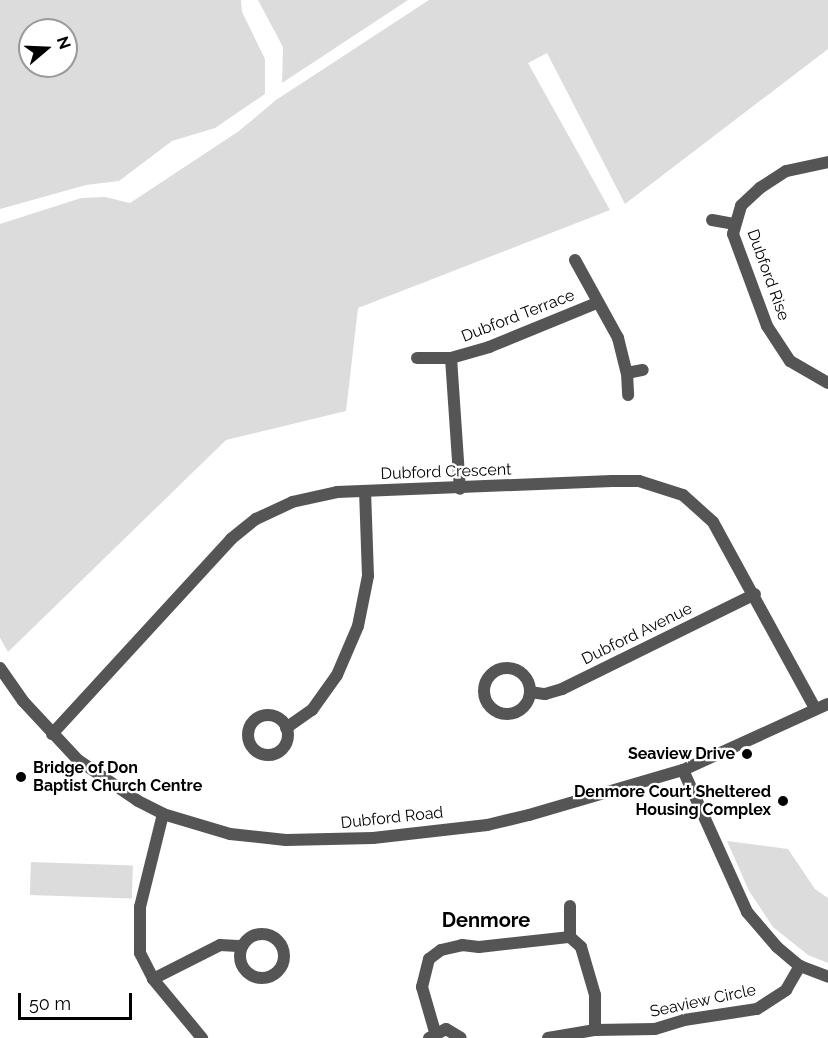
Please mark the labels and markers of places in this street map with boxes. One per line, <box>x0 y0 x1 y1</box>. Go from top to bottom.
place label: Seaview Drive <box>627 744 735 764</box>
marker: Seaview Drive <box>740 747 754 761</box>
place label: Bridge of Don Baptist Church Centre <box>33 758 202 796</box>
marker: Bridge of Don Baptist Church Centre <box>14 770 28 784</box>
place label: Denmore Court Sheltered Housing Complex <box>574 782 771 820</box>
marker: Denmore Court Sheltered Housing Complex <box>776 794 790 808</box>

